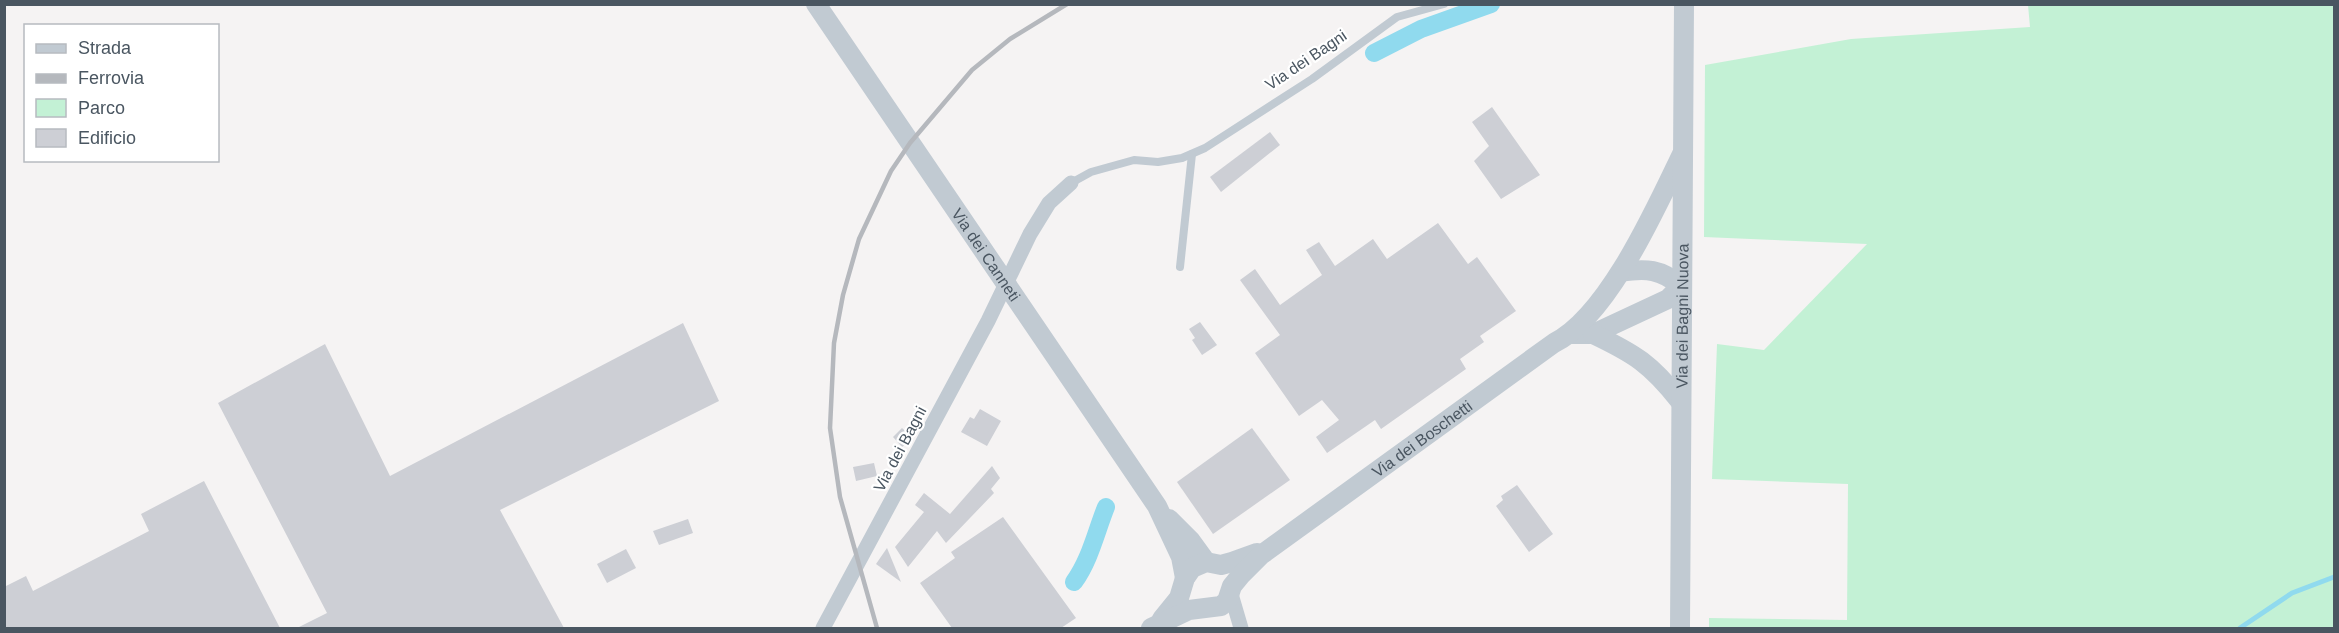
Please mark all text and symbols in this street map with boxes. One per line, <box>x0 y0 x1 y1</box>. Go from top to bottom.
legend <box>24 24 219 162</box>
street label: Via dei Bagni <box>1262 27 1350 93</box>
text: Strada <box>78 38 132 58</box>
text: Ferrovia <box>78 68 145 88</box>
text: Parco <box>78 98 125 118</box>
text: Edificio <box>78 128 136 148</box>
street label: Via dei Canneti <box>949 205 1024 304</box>
street label: Via dei Bagni Nuova <box>1673 243 1691 388</box>
street label: Via dei Boschetti <box>1369 397 1475 480</box>
street label: Via dei Bagni <box>870 404 930 494</box>

